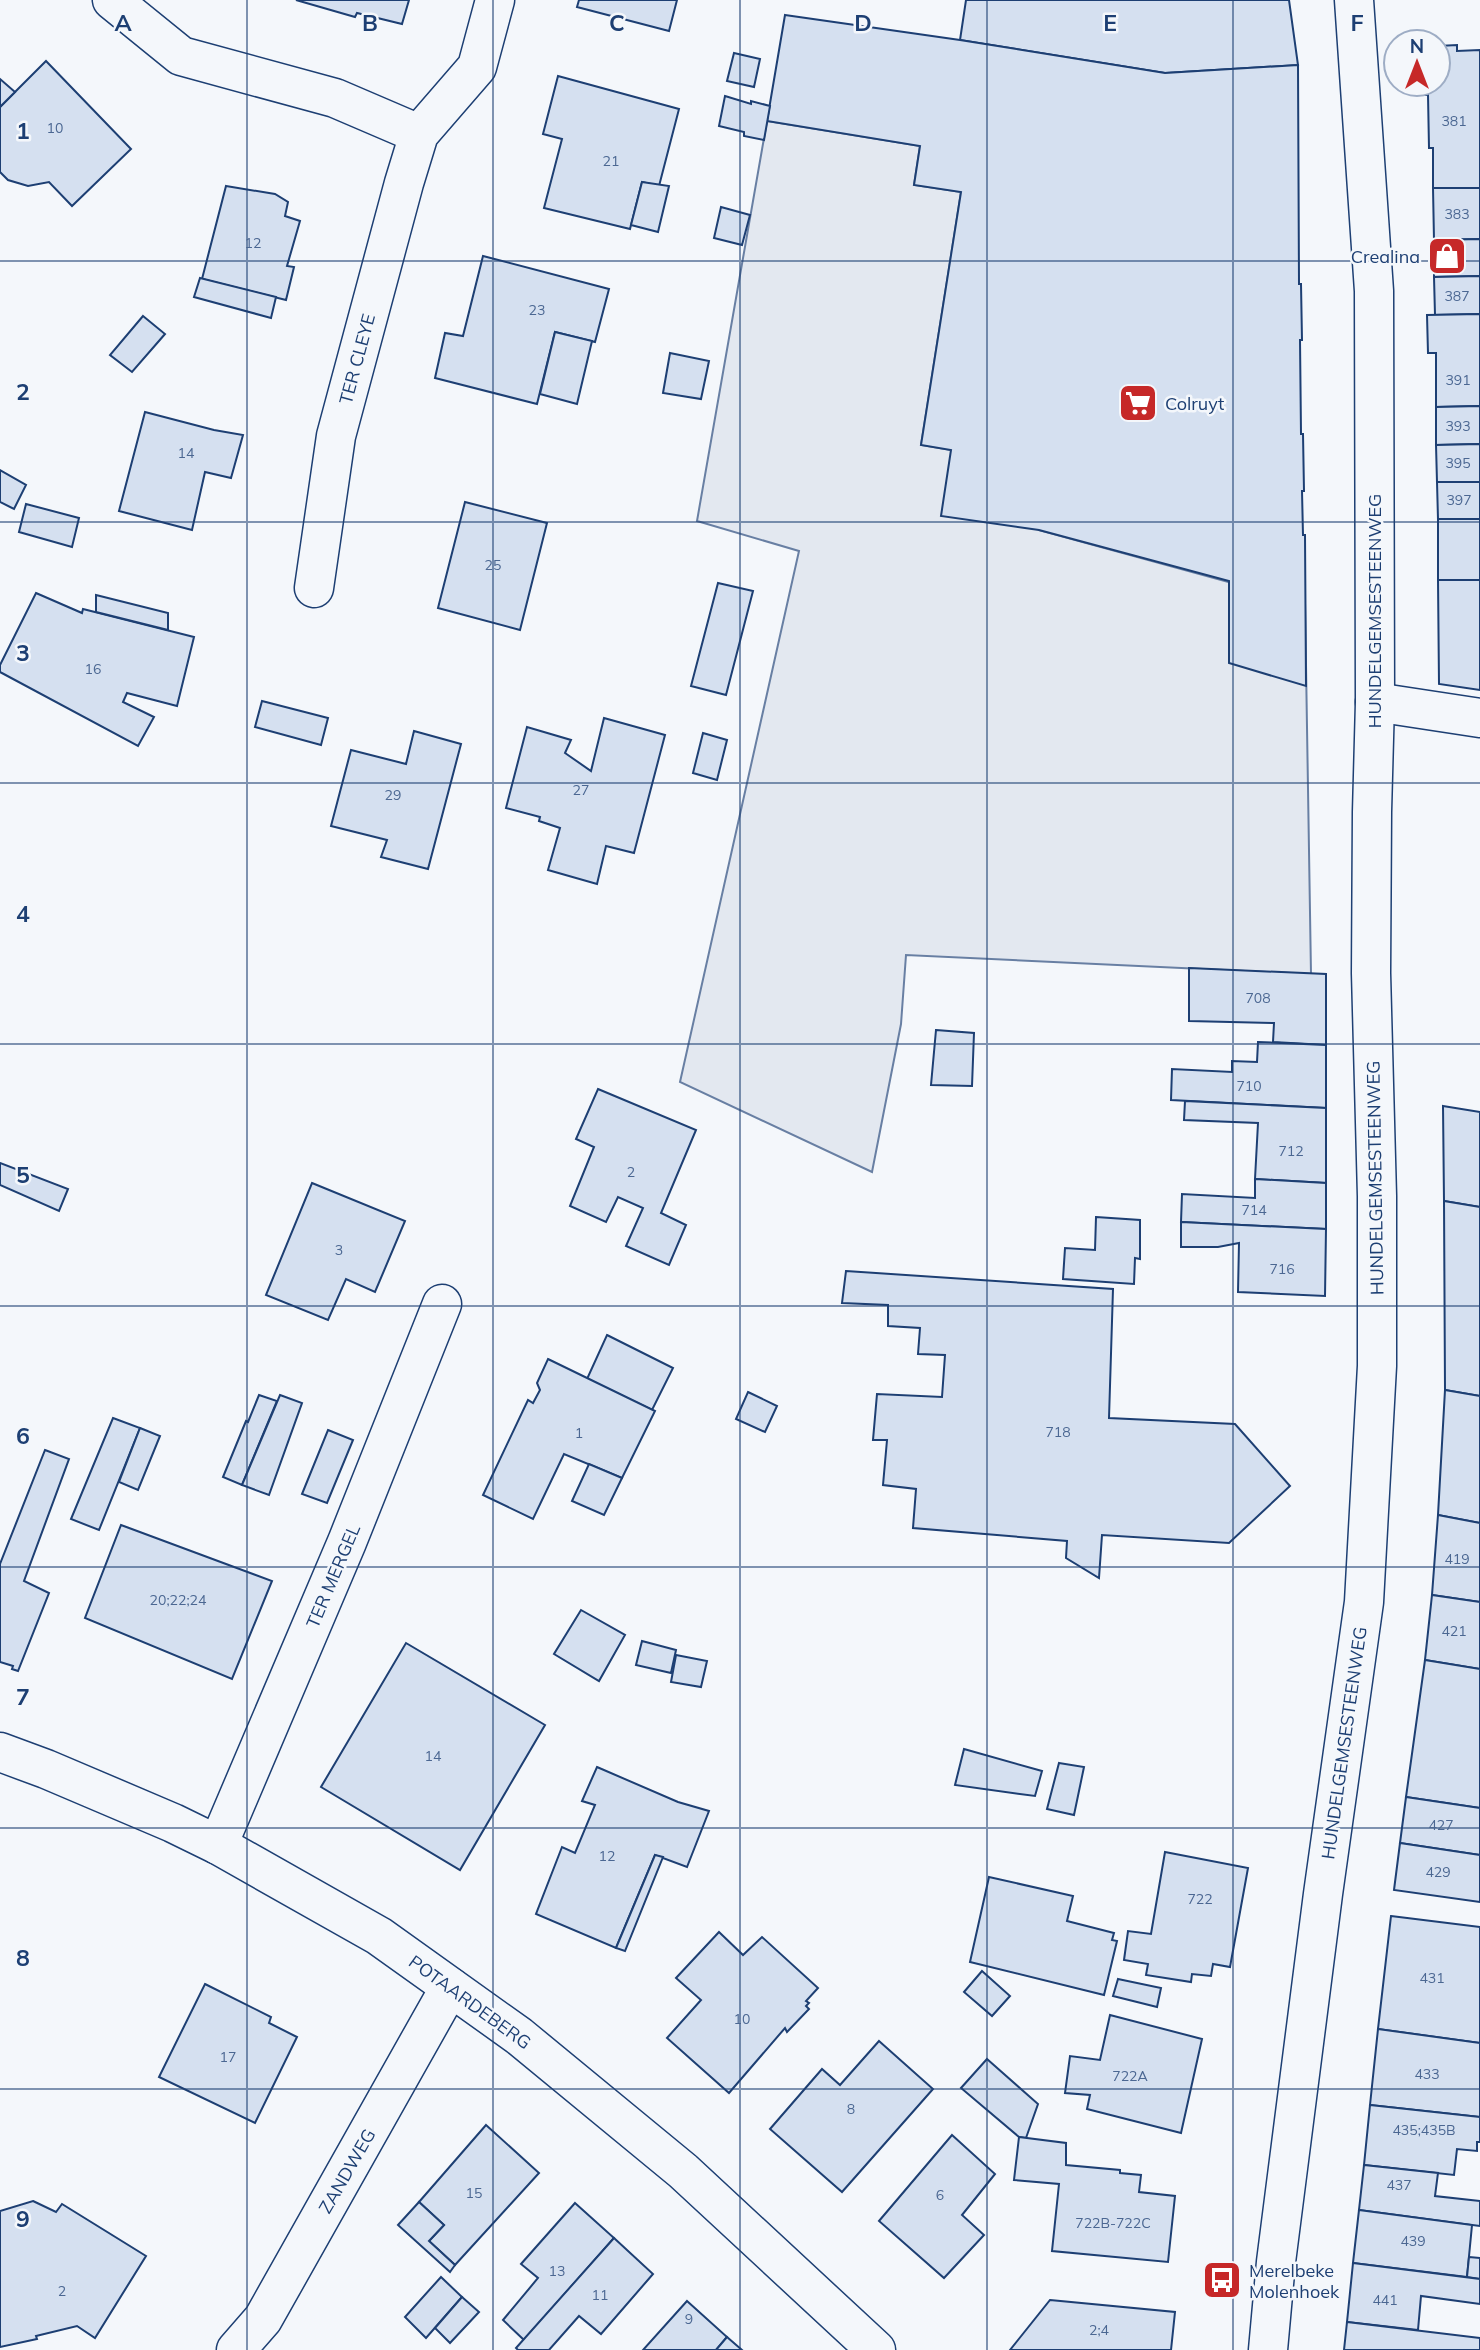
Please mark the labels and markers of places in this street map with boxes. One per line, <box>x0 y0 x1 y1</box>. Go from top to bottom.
shop icon: Crealina <box>1426 235 1468 277</box>
place label: Crealina <box>1351 245 1420 268</box>
supermarket icon: Colruyt <box>1117 382 1159 424</box>
place label: Colruyt <box>1165 392 1224 415</box>
bus stop icon: Merelbeke Molenhoek <box>1201 2259 1243 2301</box>
place label: Merelbeke Molenhoek <box>1249 2259 1340 2303</box>

